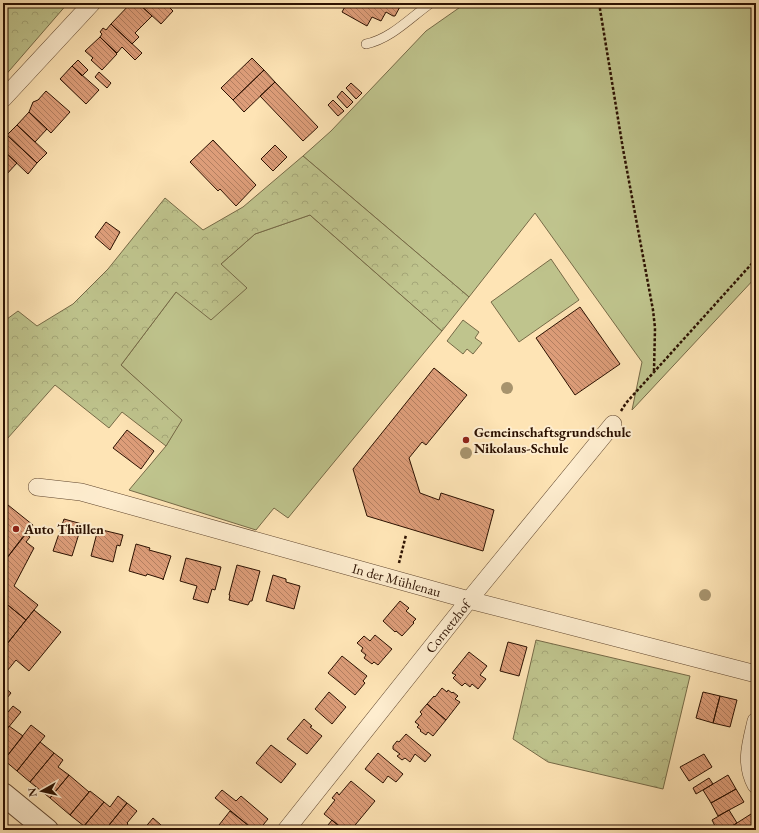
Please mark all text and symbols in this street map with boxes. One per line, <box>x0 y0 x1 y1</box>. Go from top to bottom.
place label: Gemeinschaftsgrundschule Nikolaus-Schule <box>474 423 631 457</box>
marker: Gemeinschaftsgrundschule Nikolaus-Schule <box>461 435 471 445</box>
place label: Auto Thüllen <box>23 520 104 538</box>
marker: Auto Thüllen <box>11 524 21 534</box>
street label: In der Mühlenau <box>350 559 444 601</box>
street label: Cornetzhof <box>421 595 475 657</box>
north arrow <box>22 771 62 811</box>
text: N <box>25 787 40 798</box>

